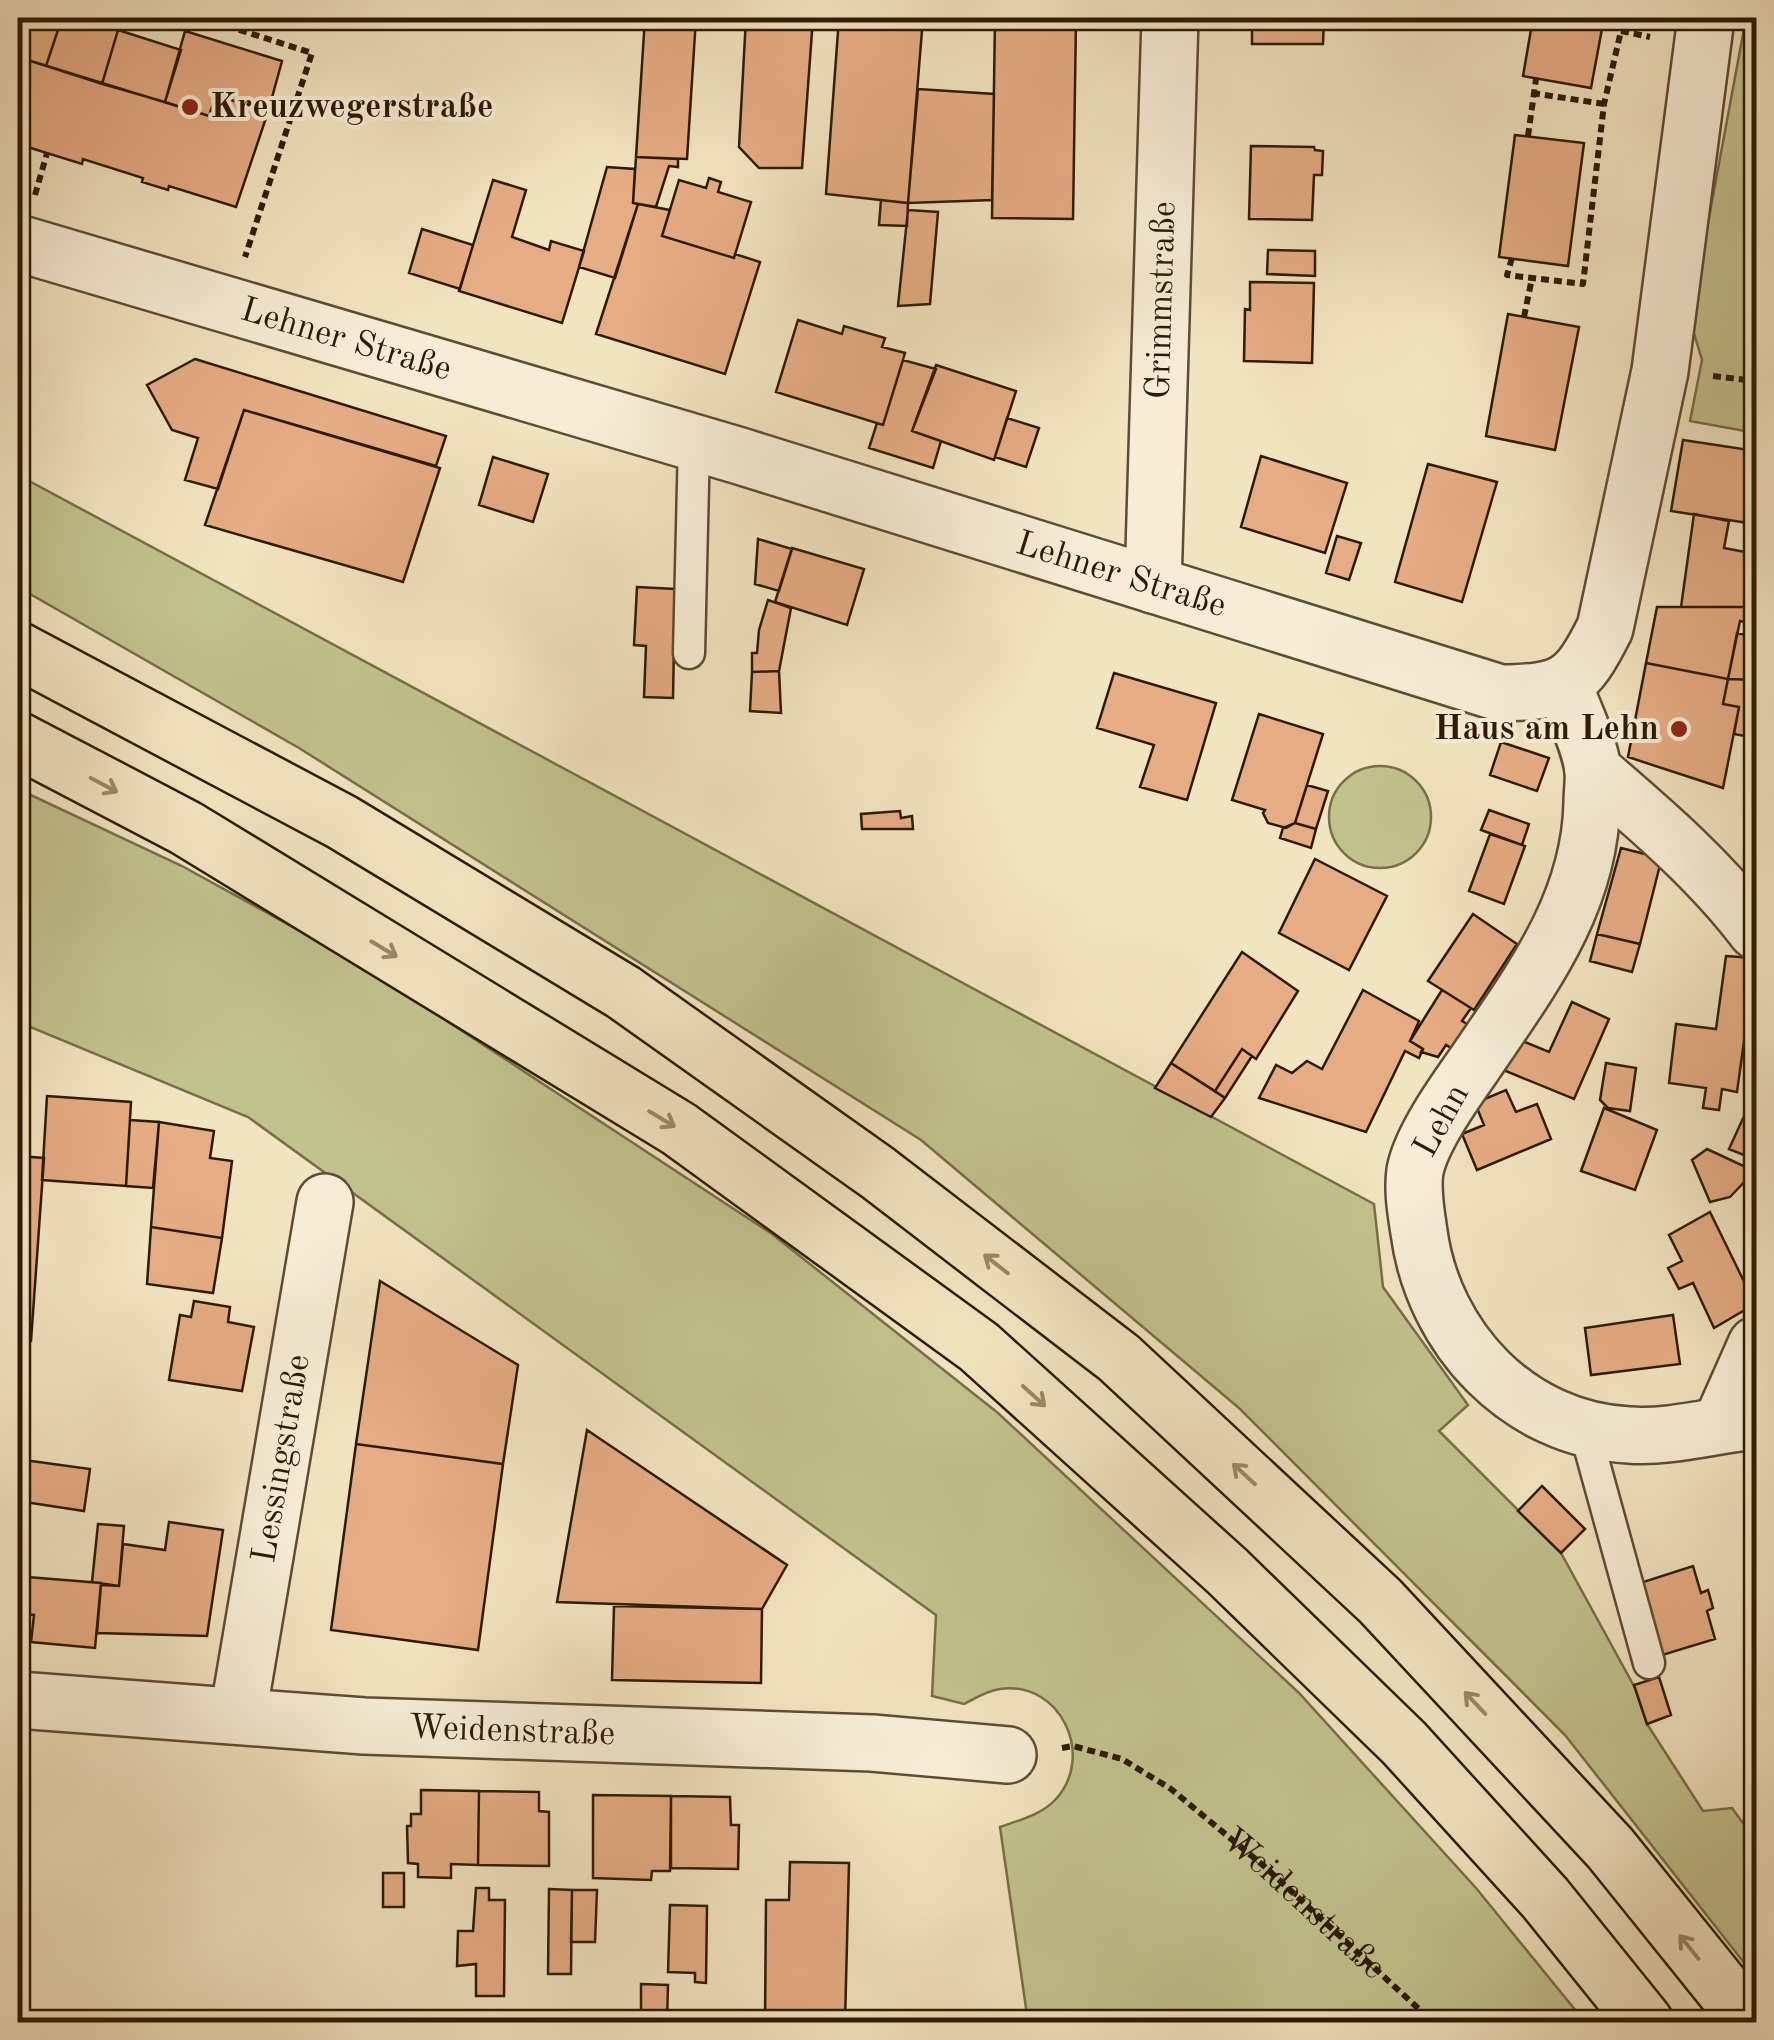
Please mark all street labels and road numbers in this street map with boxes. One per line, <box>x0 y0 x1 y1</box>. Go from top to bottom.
street label: Grimmstraße <box>1141 201 1182 400</box>
street label: Lehner Straße <box>237 292 455 387</box>
street label: Lehner Straße <box>1012 526 1230 624</box>
street label: Lehn <box>1408 1079 1476 1163</box>
street label: Lessingstraße <box>247 1352 316 1566</box>
street label: Weidenstraße <box>408 1710 616 1752</box>
street label: Weidenstraße <box>1216 1822 1392 1986</box>

